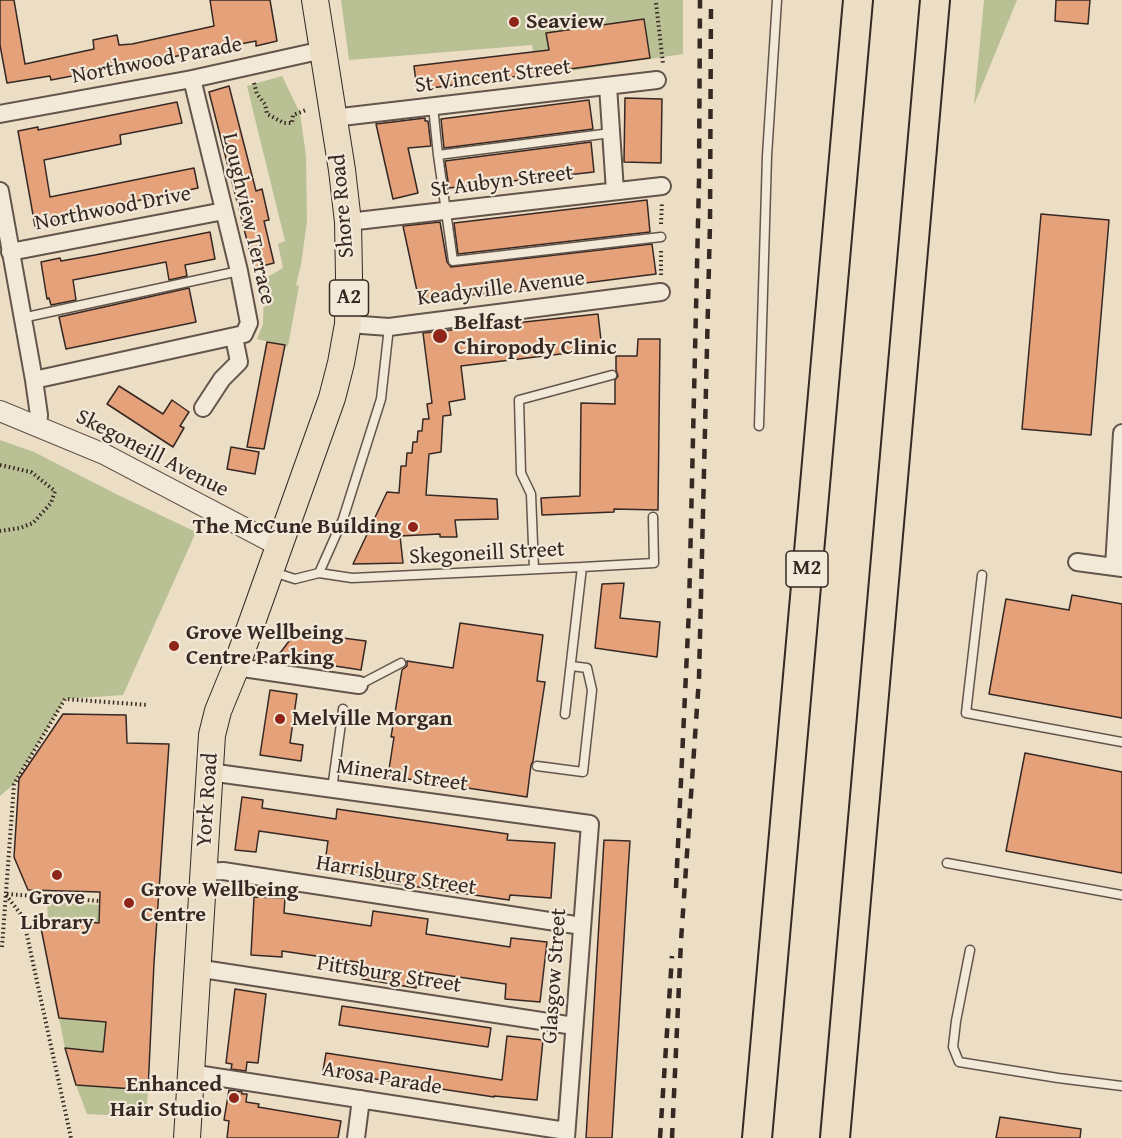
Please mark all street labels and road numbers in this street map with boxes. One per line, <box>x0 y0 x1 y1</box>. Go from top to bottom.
street label: Northwood Parade <box>70 32 244 90</box>
street label: St Vincent Street <box>413 54 573 100</box>
street label: Loughview Terrace <box>215 131 281 307</box>
street label: Shore Road <box>325 153 361 259</box>
street label: St Aubyn Street <box>429 160 575 204</box>
street label: Northwood Drive <box>33 181 193 237</box>
street label: Keadyville Avenue <box>416 266 586 312</box>
road number: A2 <box>330 280 368 316</box>
street label: Skegoneill Avenue <box>71 404 233 504</box>
street label: Skegoneill Street <box>409 537 565 571</box>
road number: M2 <box>786 551 828 587</box>
street label: York Road <box>192 752 224 848</box>
street label: Mineral Street <box>334 754 470 798</box>
street label: Harrisburg Street <box>314 850 478 902</box>
street label: Glasgow Street <box>537 907 573 1045</box>
street label: Pittsburg Street <box>315 951 463 999</box>
street label: Arosa Parade <box>320 1057 444 1101</box>

